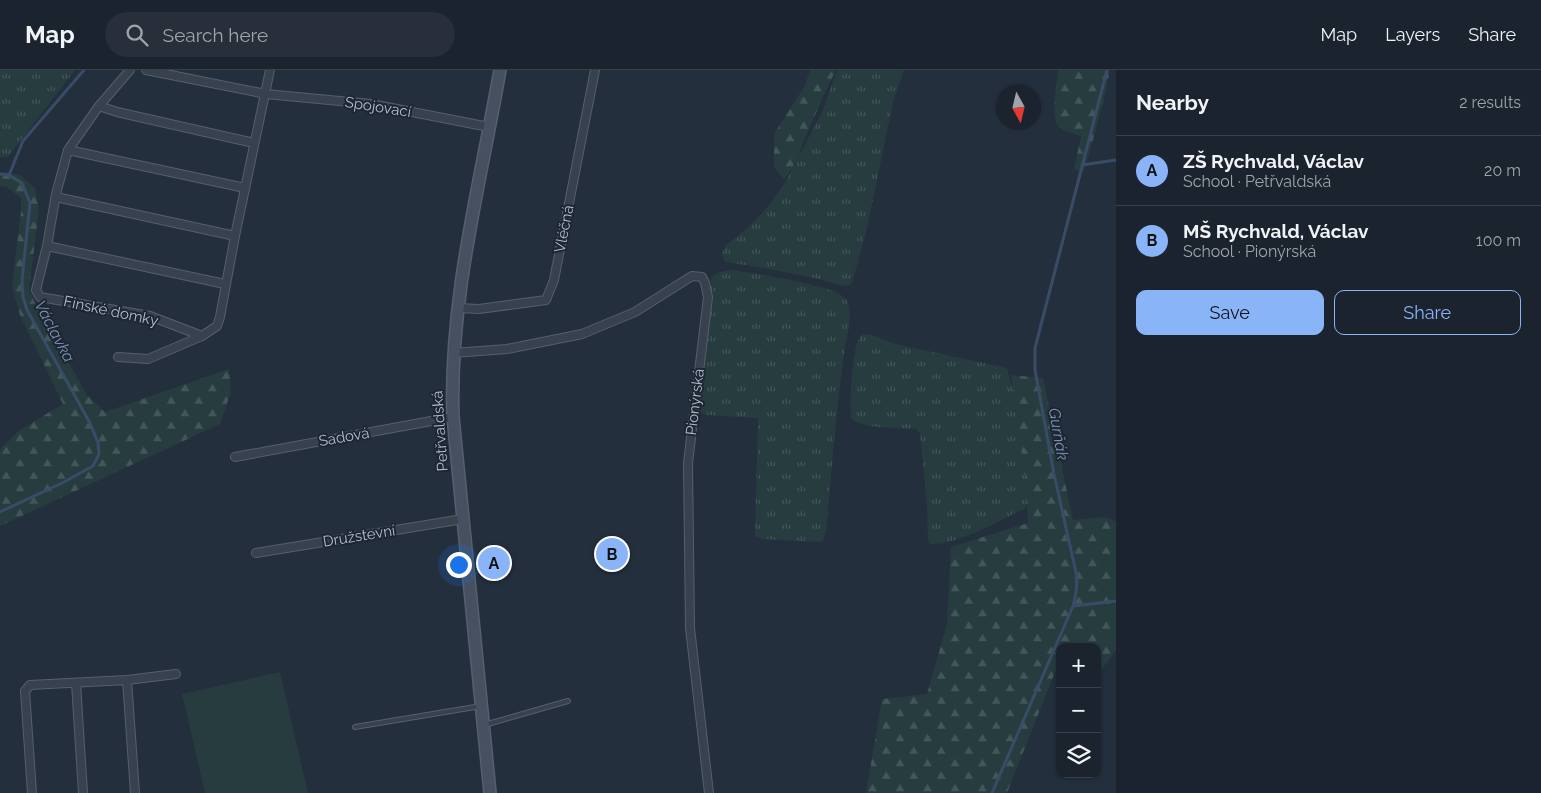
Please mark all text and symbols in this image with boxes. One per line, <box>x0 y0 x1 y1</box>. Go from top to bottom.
search box <box>105 12 455 57</box>
text: Map <box>25 20 75 49</box>
icon: search <box>123 21 151 49</box>
text: Search here <box>163 24 268 46</box>
text: Map <box>1321 24 1357 45</box>
text: Layers <box>1385 24 1440 45</box>
text: Share <box>1468 24 1516 45</box>
north arrow <box>996 85 1041 130</box>
text: Nearby <box>1136 90 1209 115</box>
street label: Spojovací <box>344 93 413 121</box>
text: 2 results <box>1459 93 1521 112</box>
text: ZŠ Rychvald, Václav <box>1183 150 1364 172</box>
text: A <box>1147 161 1157 180</box>
text: 20 m <box>1484 161 1521 180</box>
text: School · Petřvaldská <box>1183 172 1331 191</box>
street label: Vléčná <box>551 204 577 254</box>
text: MŠ Rychvald, Václav <box>1183 220 1368 242</box>
text: B <box>1147 231 1157 250</box>
text: 100 m <box>1476 231 1521 250</box>
text: School · Pionýrská <box>1183 242 1316 261</box>
button: Save <box>1136 290 1324 335</box>
button: Share <box>1334 290 1521 335</box>
street label: Finské domky <box>62 292 160 330</box>
water label: Václavka <box>30 297 79 366</box>
street label: Pionýrská <box>682 368 708 436</box>
street label: Petřvaldská <box>428 390 452 472</box>
water label: Gurňák <box>1045 406 1073 462</box>
street label: Sadová <box>317 424 371 450</box>
street label: Družstevní <box>322 521 397 551</box>
pin: B <box>596 535 628 573</box>
pin: A <box>478 544 510 582</box>
your location <box>446 552 472 578</box>
map controls <box>1056 643 1101 778</box>
button: + <box>1056 643 1101 688</box>
button: − <box>1056 688 1101 733</box>
button: layers <box>1056 733 1101 778</box>

